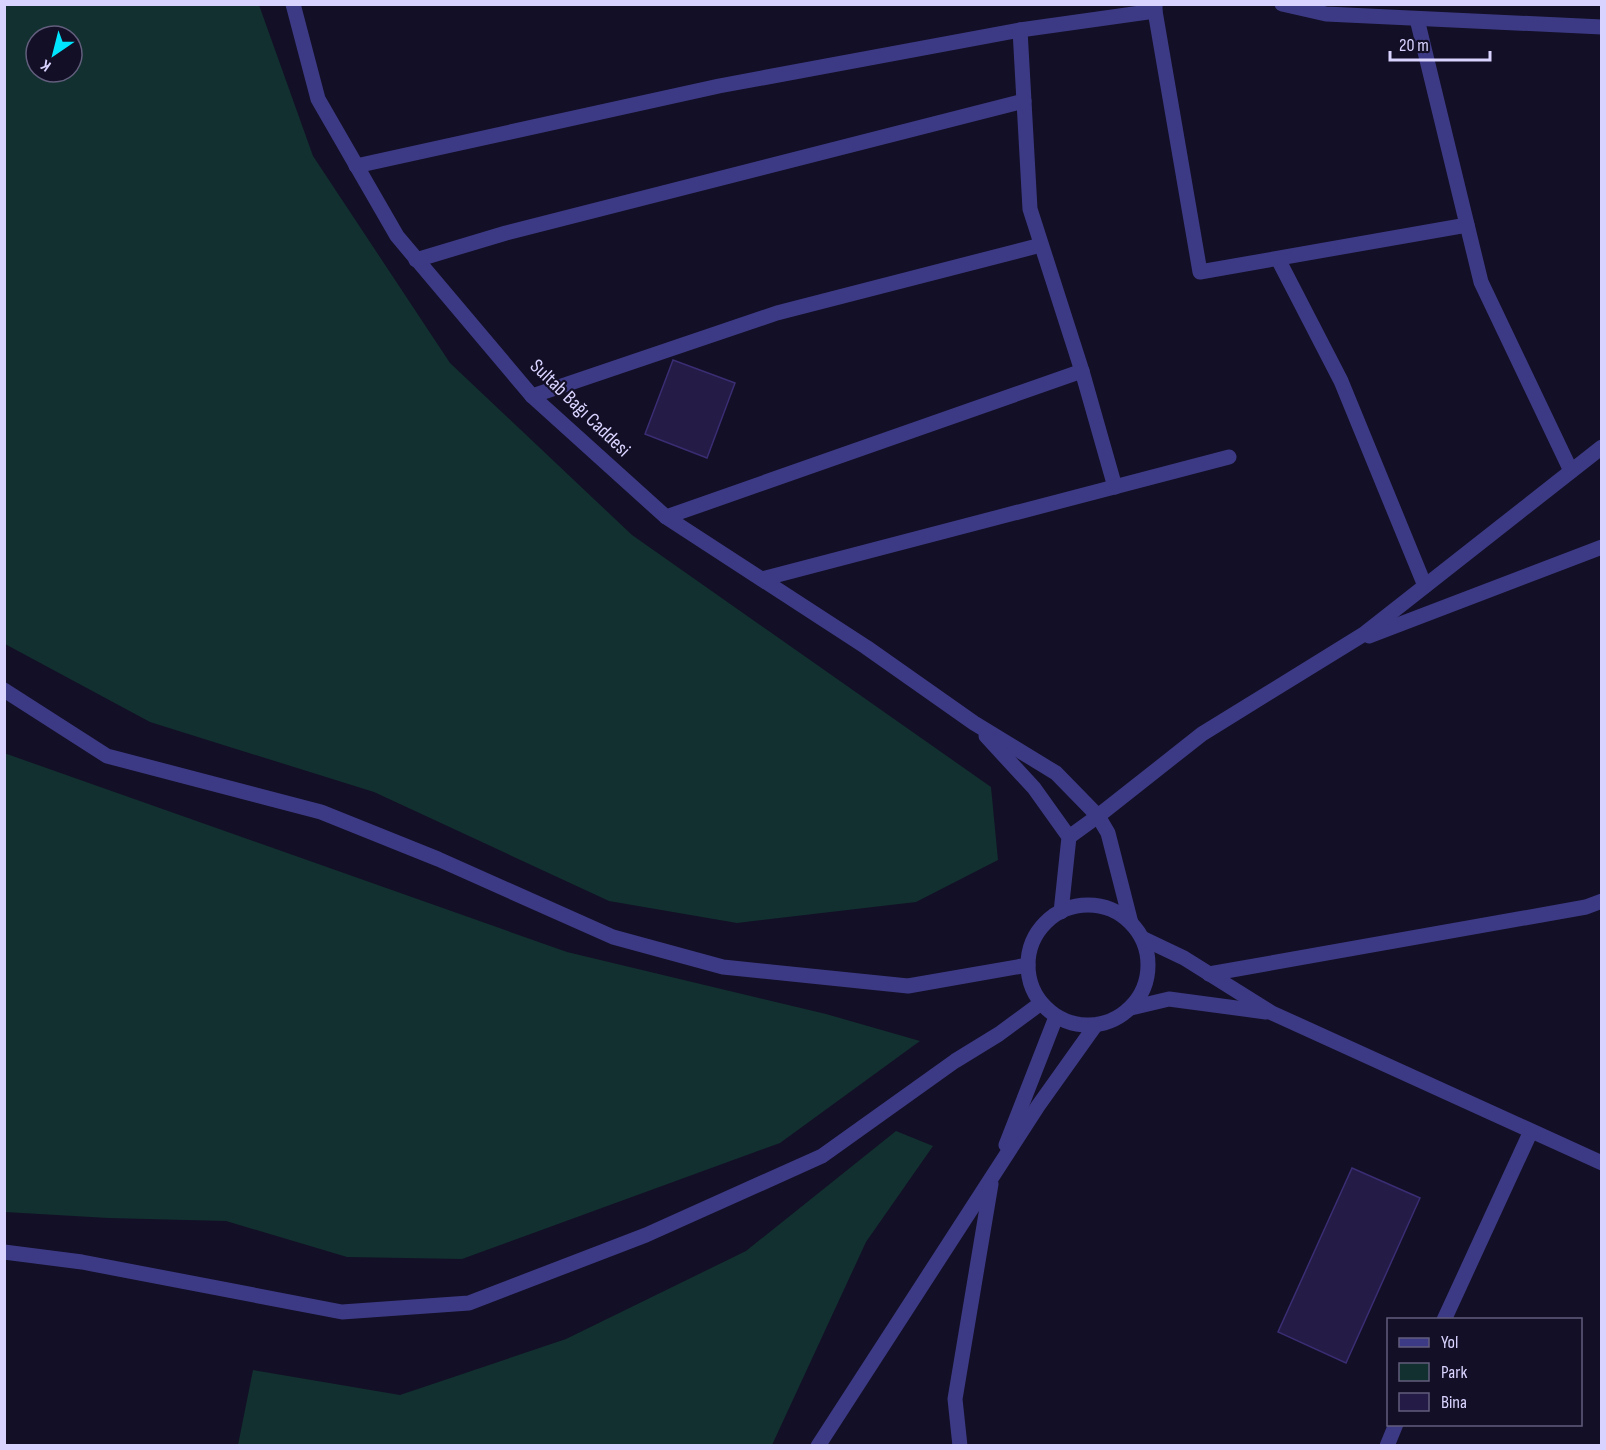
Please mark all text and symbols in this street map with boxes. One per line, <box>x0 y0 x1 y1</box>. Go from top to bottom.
north arrow <box>24 24 84 84</box>
scale bar <box>1390 24 1490 62</box>
text: 20 m <box>1399 35 1429 56</box>
text: K <box>37 55 55 75</box>
street label: Sultab Bağı Caddesi <box>525 354 635 462</box>
legend <box>1387 1318 1582 1426</box>
text: Yol <box>1441 1332 1458 1353</box>
text: Park <box>1441 1362 1467 1383</box>
text: Bina <box>1441 1392 1467 1413</box>

